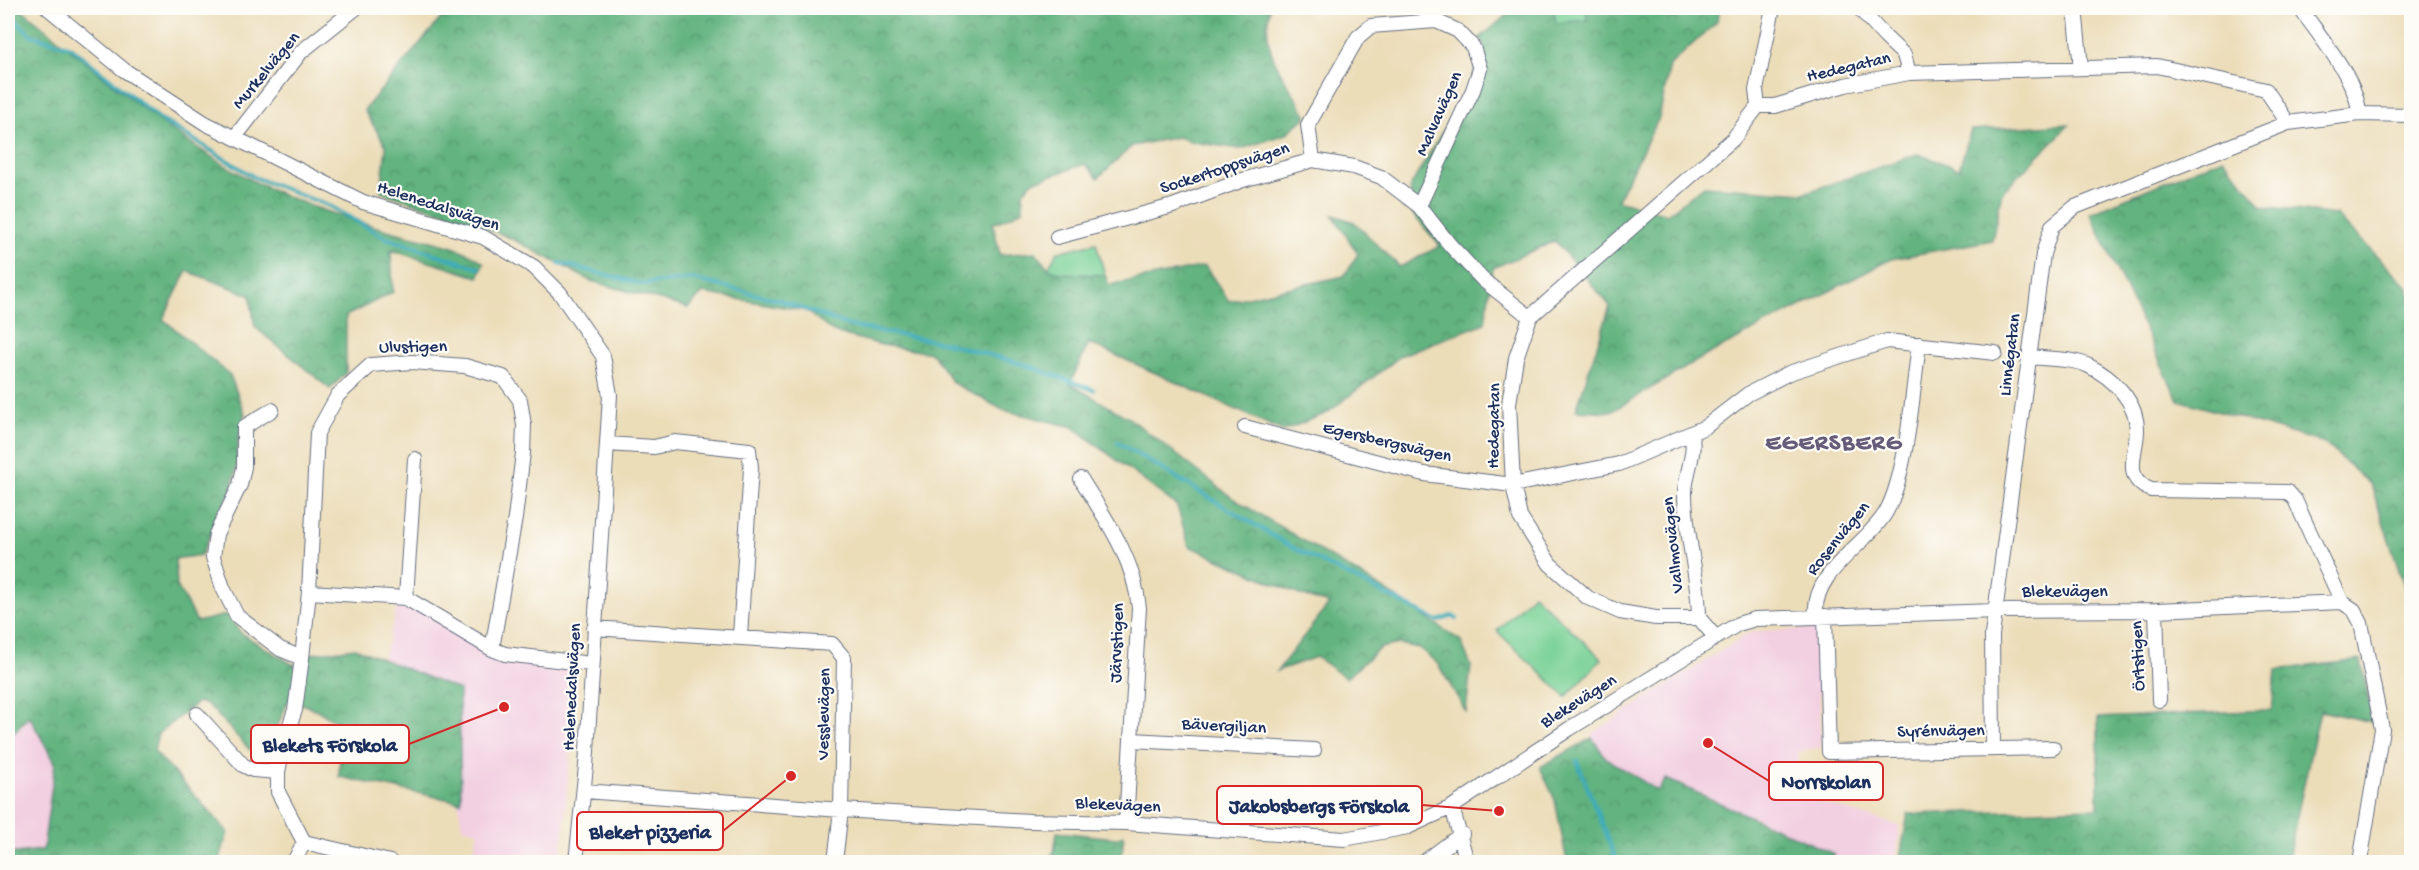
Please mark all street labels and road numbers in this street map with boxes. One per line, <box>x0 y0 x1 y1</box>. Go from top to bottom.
street label: Murkelvägen <box>229 28 306 114</box>
street label: Hedegatan <box>1805 48 1893 88</box>
street label: Malvavägen <box>1412 68 1468 160</box>
street label: Sockertoppsvägen <box>1158 138 1293 200</box>
street label: Helenedalsvägen <box>374 177 502 237</box>
street label: Linnégatan <box>1996 312 2027 397</box>
street label: Ulvstigen <box>379 337 448 359</box>
street label: Hedegatan <box>1484 383 1506 469</box>
street label: Egersbergsvägen <box>1320 418 1454 468</box>
street label: Vallmovägen <box>1658 496 1690 595</box>
street label: Rosenvägen <box>1803 497 1876 580</box>
street label: Blekevägen <box>2021 582 2108 603</box>
street label: Järvstigen <box>1106 602 1130 683</box>
street label: Örtstigen <box>2127 620 2151 692</box>
street label: Helenedalsvägen <box>559 622 587 751</box>
street label: Vesslevägen <box>814 667 836 761</box>
street label: Blekevägen <box>1536 670 1621 734</box>
street label: Bävergiljan <box>1180 714 1267 740</box>
street label: Syrénvägen <box>1897 721 1985 743</box>
street label: Blekevägen <box>1074 793 1162 819</box>

